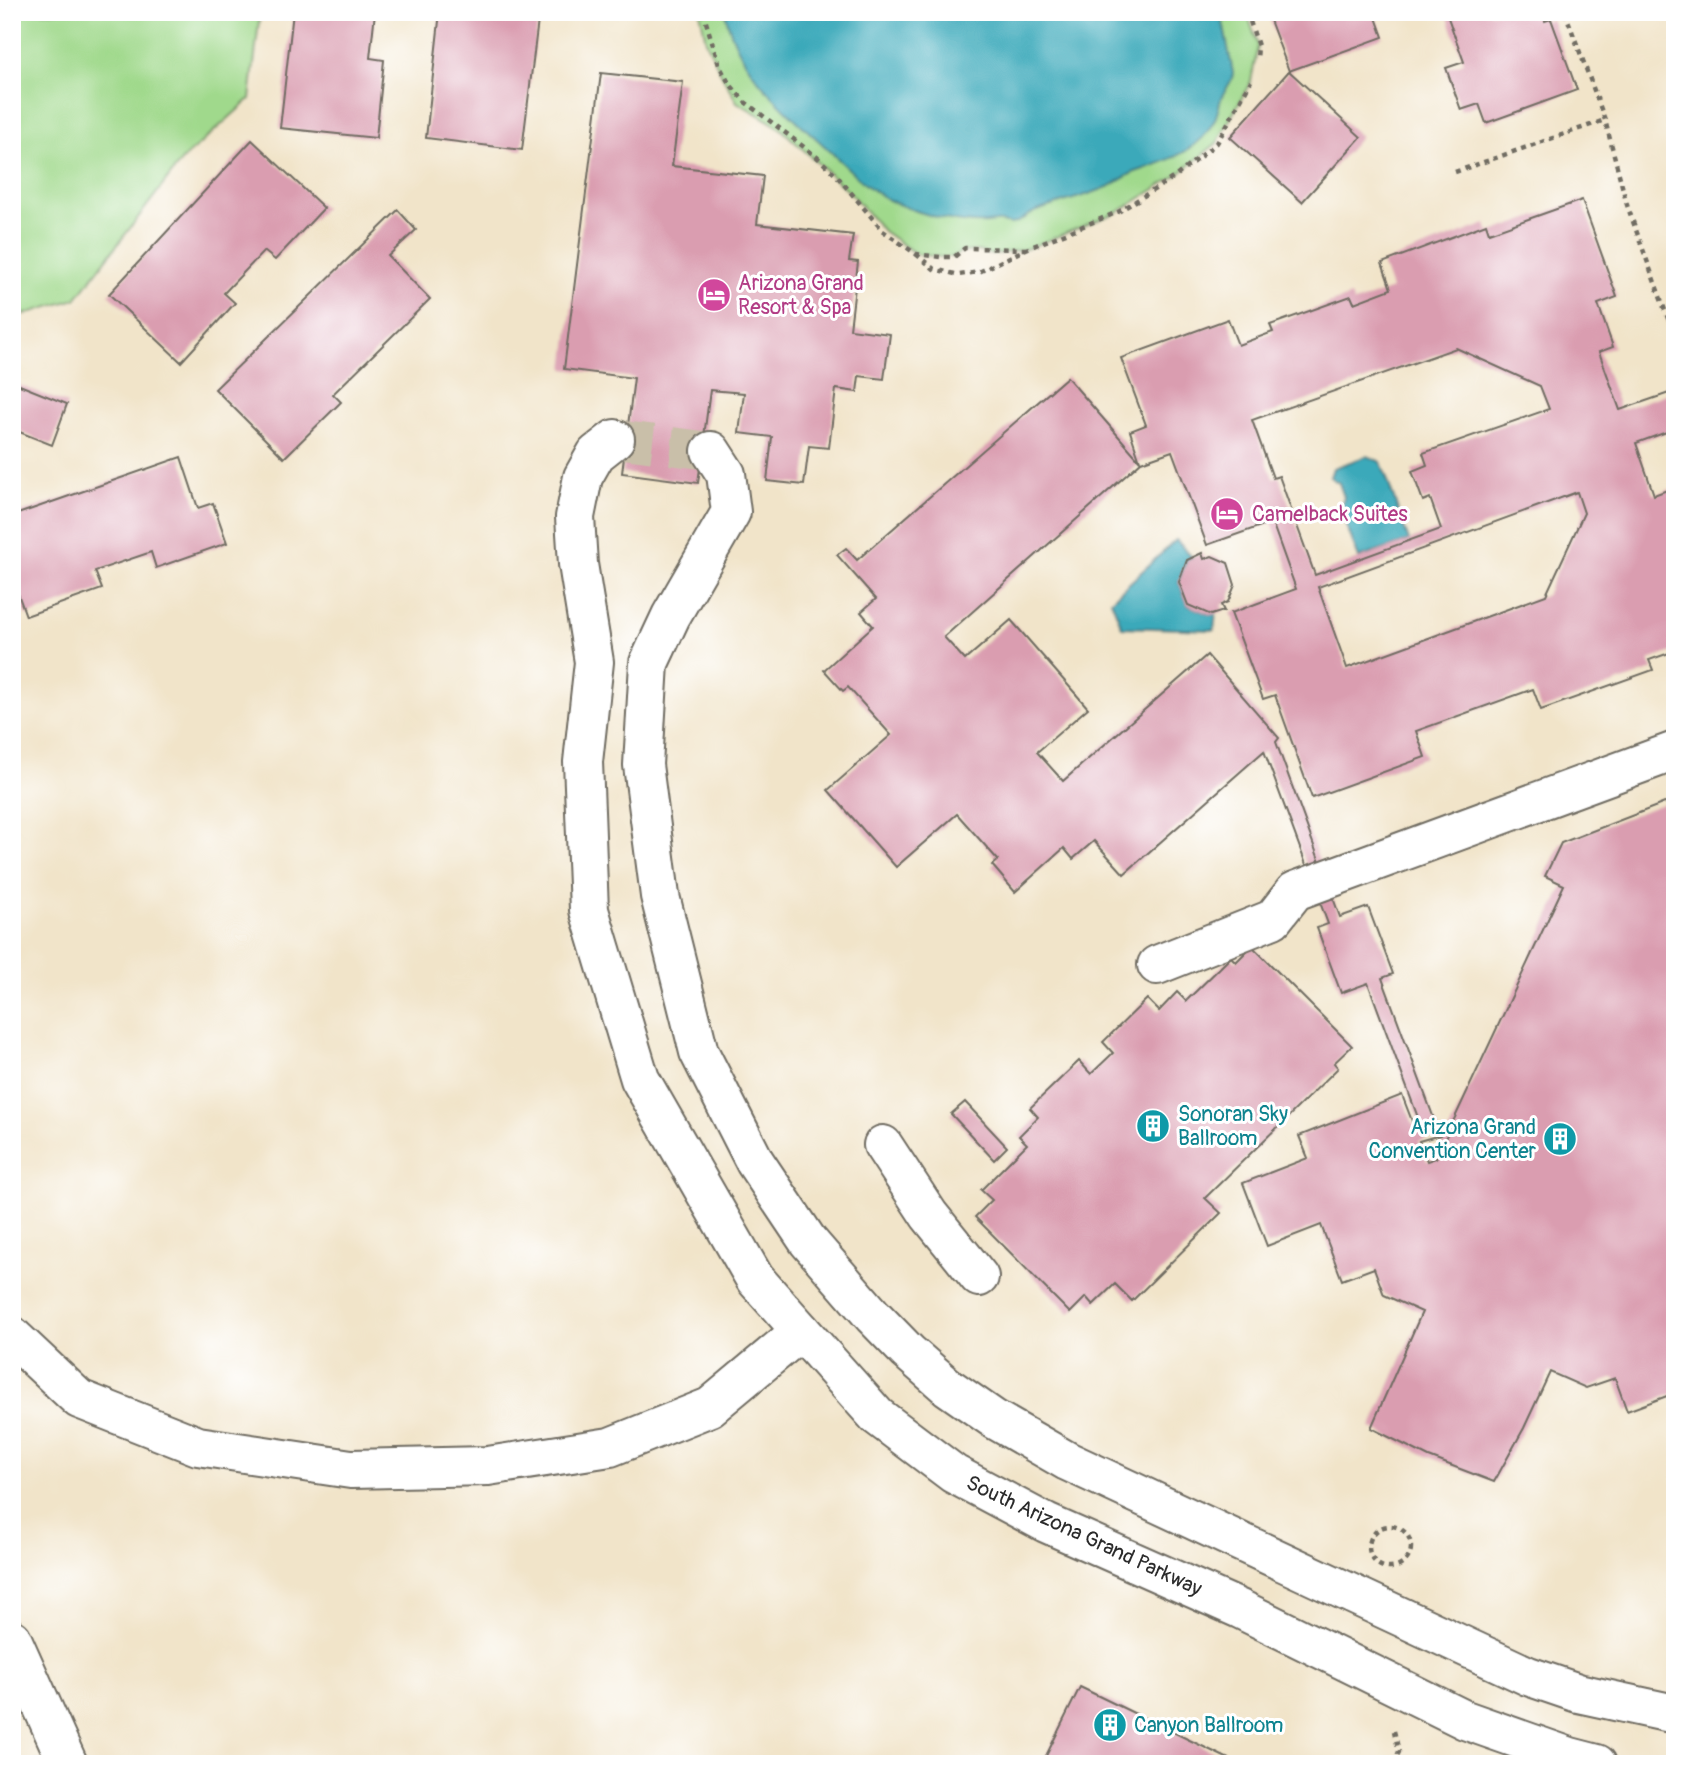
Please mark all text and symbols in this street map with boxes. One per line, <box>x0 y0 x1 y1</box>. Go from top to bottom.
place label: Arizona Grand Resort & Spa <box>738 270 864 321</box>
hotel icon: Arizona Grand Resort & Spa <box>695 276 733 314</box>
hotel icon: Camelback Suites <box>1208 495 1246 533</box>
place label: Camelback Suites <box>1252 501 1408 528</box>
place label: Sonoran Sky Ballroom <box>1178 1101 1288 1152</box>
building icon: Sonoran Sky Ballroom <box>1134 1107 1172 1145</box>
place label: Arizona Grand Convention Center <box>1368 1114 1536 1165</box>
building icon: Arizona Grand Convention Center <box>1541 1120 1579 1158</box>
street label: South Arizona Grand Parkway <box>962 1469 1206 1603</box>
building icon: Canyon Ballroom <box>1091 1706 1129 1744</box>
place label: Canyon Ballroom <box>1134 1712 1283 1739</box>

